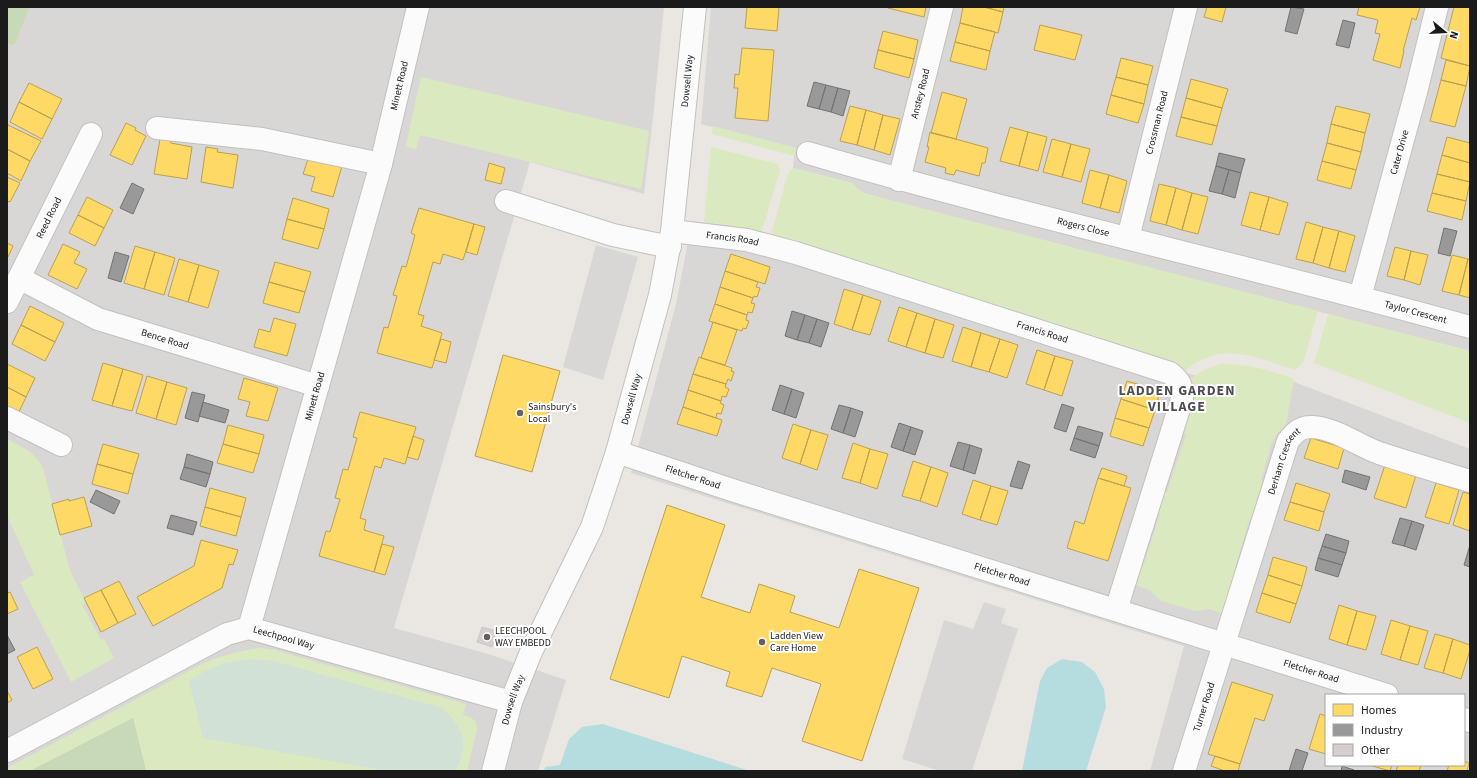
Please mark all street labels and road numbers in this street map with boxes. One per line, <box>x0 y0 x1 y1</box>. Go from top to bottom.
street label: Dowsell Way <box>678 54 697 108</box>
street label: Minett Road <box>387 60 412 112</box>
street label: Anstey Road <box>907 67 933 120</box>
street label: Crossman Road <box>1142 89 1172 156</box>
street label: Cater Drive <box>1387 128 1412 176</box>
street label: Reed Road <box>33 195 65 241</box>
street label: Rogers Close <box>1056 214 1111 240</box>
street label: Francis Road <box>705 228 760 250</box>
street label: Taylor Crescent <box>1383 297 1449 327</box>
street label: Francis Road <box>1015 317 1070 347</box>
street label: Bence Road <box>139 326 191 353</box>
street label: Minett Road <box>301 370 329 422</box>
street label: Dowsell Way <box>618 372 645 426</box>
street label: Derham Crescent <box>1265 424 1304 496</box>
street label: Fletcher Road <box>663 461 723 493</box>
street label: Fletcher Road <box>972 559 1032 590</box>
street label: Leechpool Way <box>251 622 316 653</box>
street label: Fletcher Road <box>1282 656 1341 687</box>
street label: Dowsell Way <box>498 672 528 727</box>
street label: Turner Road <box>1190 681 1219 734</box>

